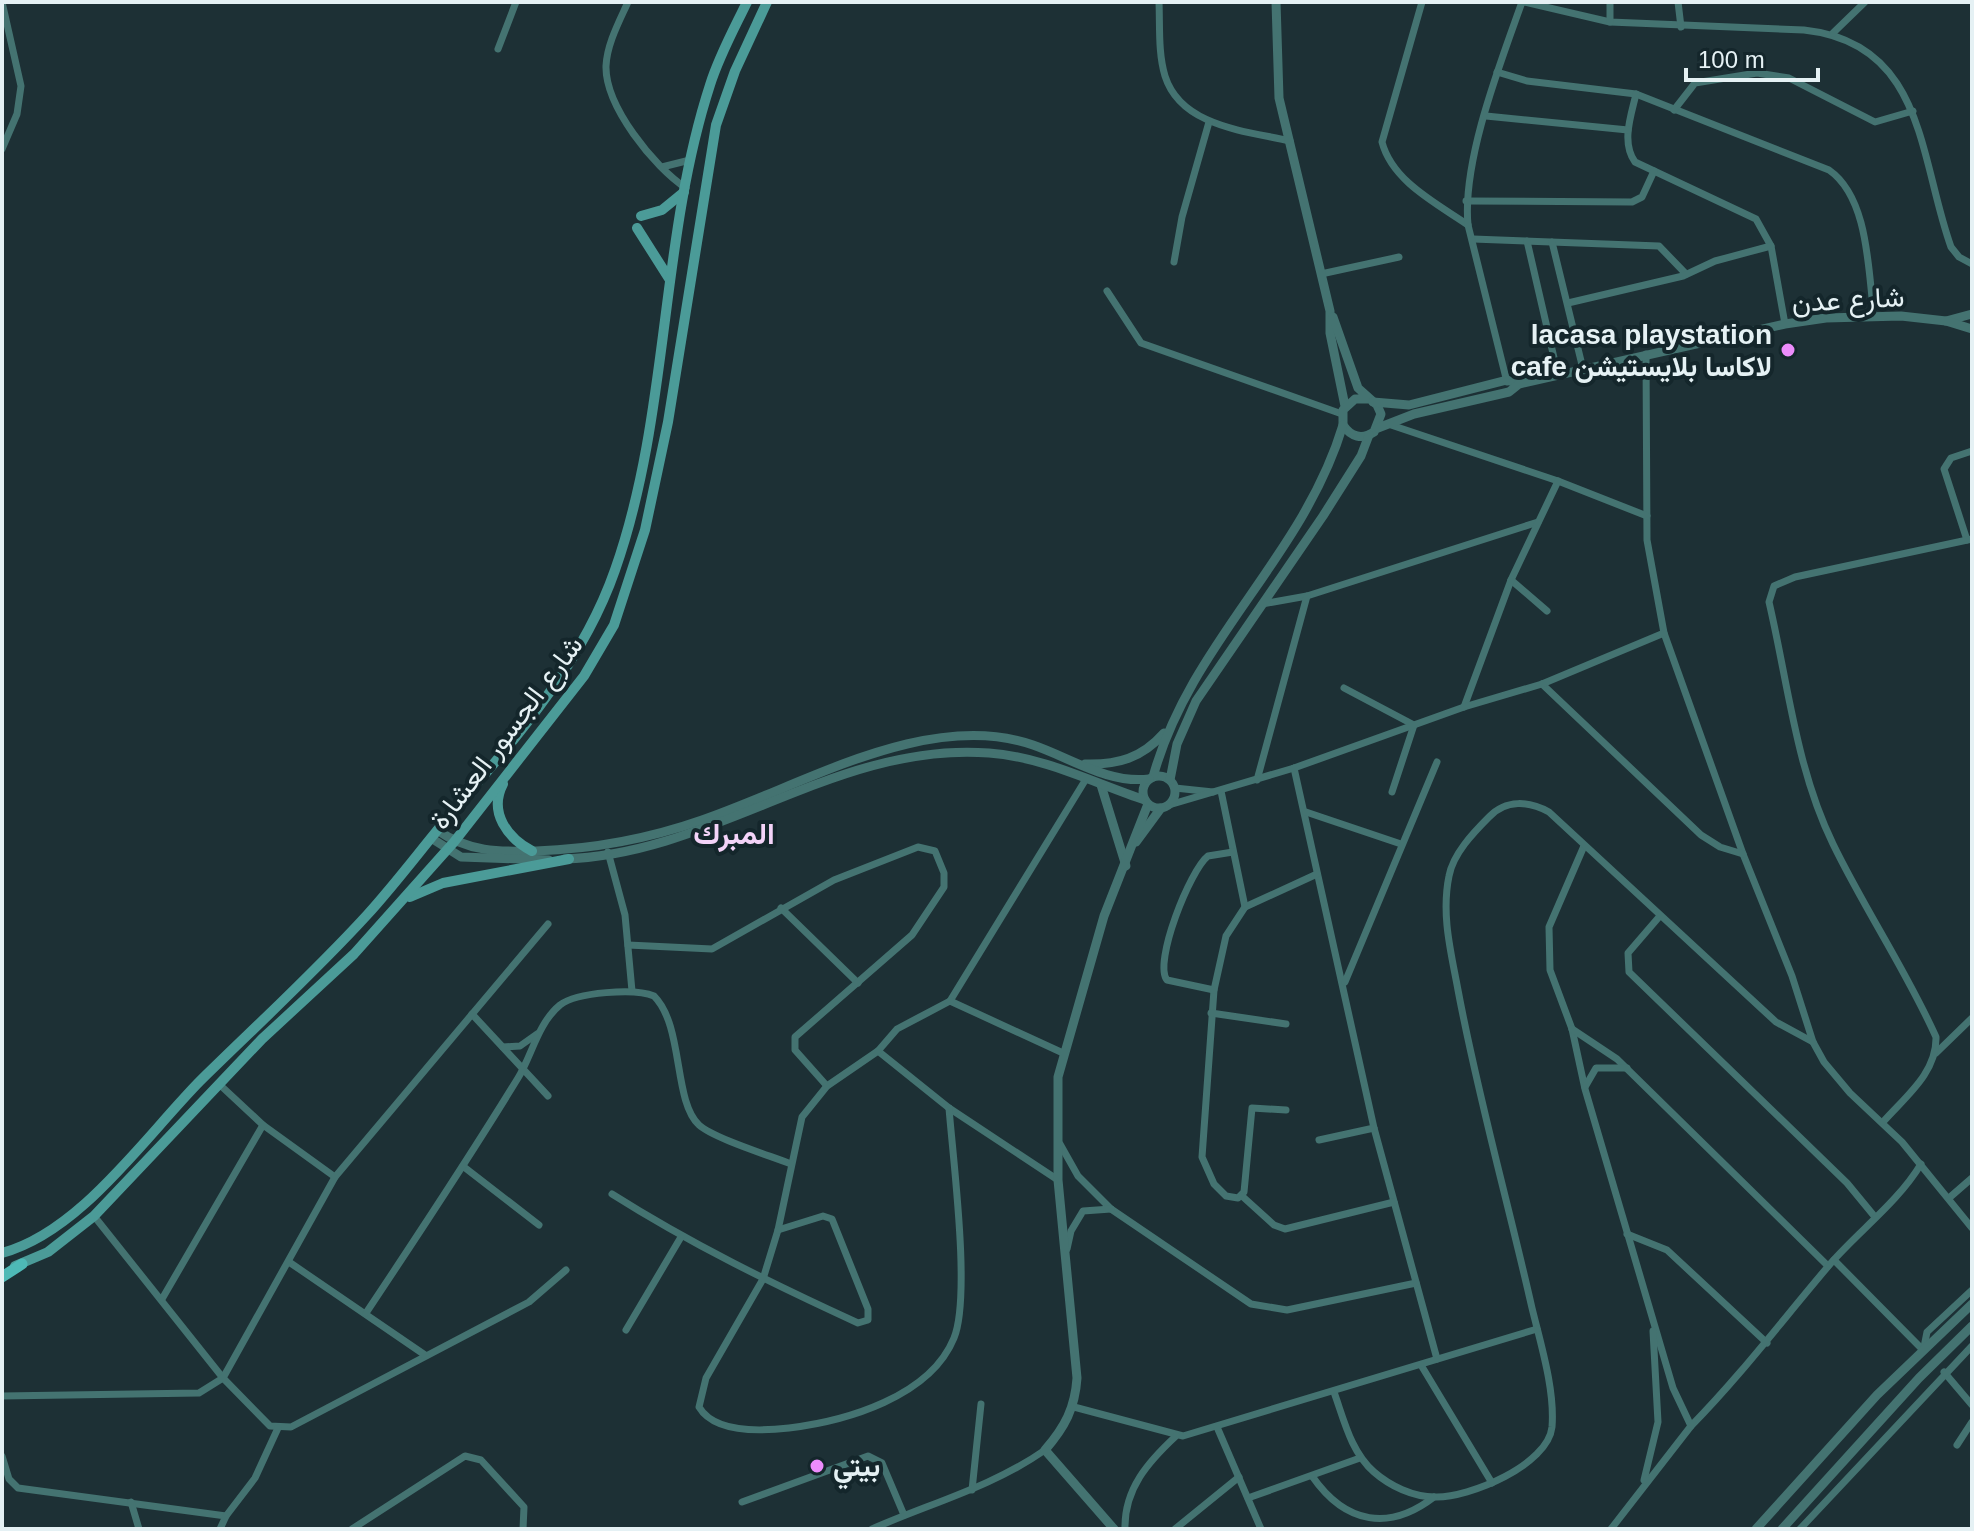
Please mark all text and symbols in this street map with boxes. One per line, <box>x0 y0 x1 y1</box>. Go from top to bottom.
scale bar <box>1686 32 1818 82</box>
text: 100 m <box>1698 46 1765 73</box>
street label: شارع عدن <box>1791 281 1905 321</box>
place label: lacasa playstation cafe لاكاسا بلايستيشن <box>1511 319 1772 383</box>
marker: lacasa playstation cafe لاكاسا بلايستيشن <box>1779 341 1797 359</box>
street label: شارع الجسور العشارة <box>424 630 591 837</box>
district label: المبرك <box>693 817 775 852</box>
place label: بيتي <box>833 1451 880 1490</box>
marker: بيتي <box>808 1457 826 1475</box>

